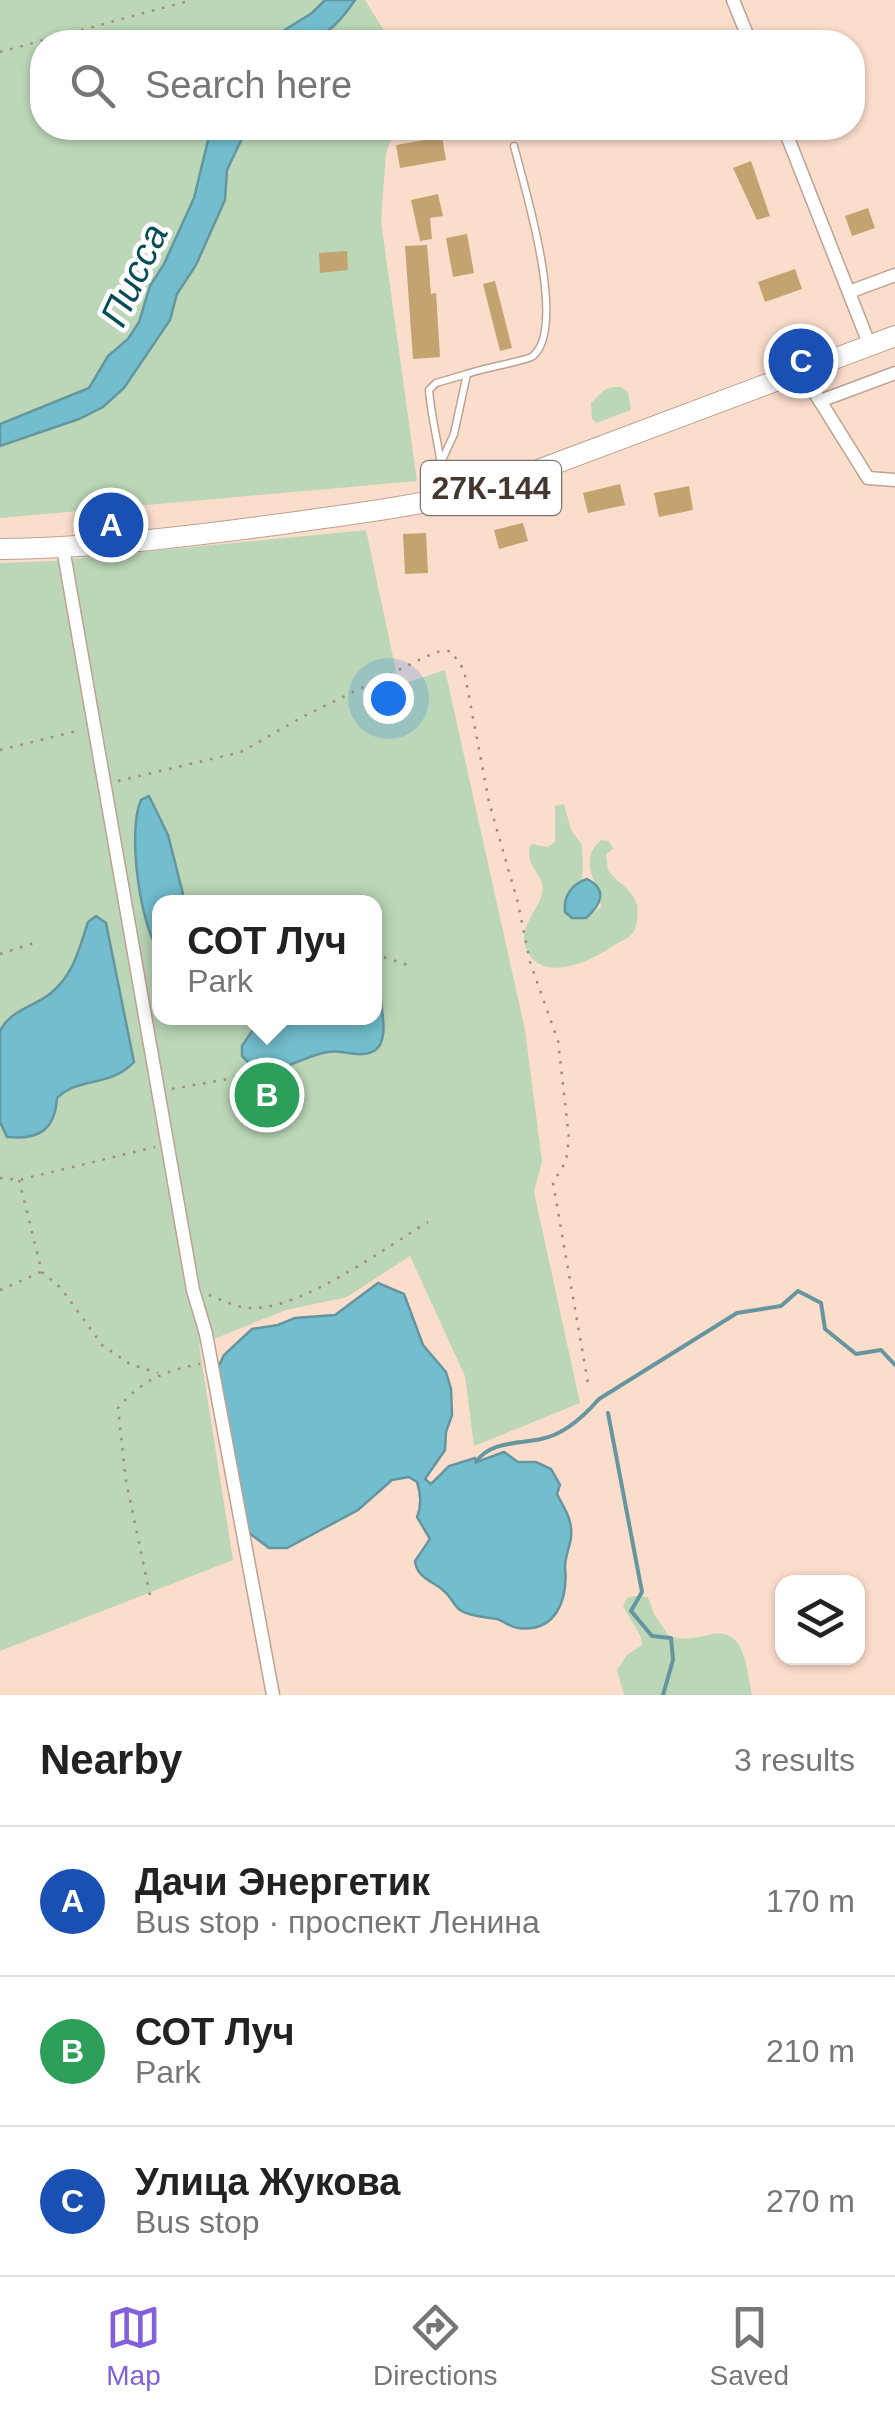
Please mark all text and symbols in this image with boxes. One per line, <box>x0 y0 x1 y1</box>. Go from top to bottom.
search box <box>30 30 865 140</box>
icon: search <box>65 58 120 113</box>
text: Search here <box>145 64 352 106</box>
water label: Писса <box>92 217 176 333</box>
pin: C <box>768 324 834 398</box>
road number: 27К-144 <box>421 461 561 515</box>
pin: A <box>78 488 144 562</box>
your location <box>363 673 414 724</box>
popup <box>152 895 382 1025</box>
text: СОТ Луч <box>187 920 347 962</box>
text: Park <box>187 963 253 999</box>
pin: B <box>234 1058 300 1132</box>
map controls <box>775 1575 865 1665</box>
button: layers <box>775 1575 865 1665</box>
text: Nearby <box>40 1736 182 1783</box>
text: 3 results <box>734 1742 855 1778</box>
text: Дачи Энергетик <box>135 1861 430 1903</box>
text: A <box>61 1883 84 1919</box>
text: 170 m <box>766 1883 855 1919</box>
text: Bus stop · проспект Ленина <box>135 1904 540 1940</box>
text: СОТ Луч <box>135 2011 295 2053</box>
text: B <box>61 2033 84 2069</box>
text: 210 m <box>766 2033 855 2069</box>
text: Park <box>135 2054 201 2090</box>
text: Улица Жукова <box>135 2161 400 2203</box>
text: C <box>61 2183 84 2219</box>
text: 270 m <box>766 2183 855 2219</box>
text: Bus stop <box>135 2204 260 2240</box>
tab: Map <box>106 2300 161 2392</box>
tab: Directions <box>373 2300 498 2392</box>
tab: Saved <box>710 2300 789 2392</box>

